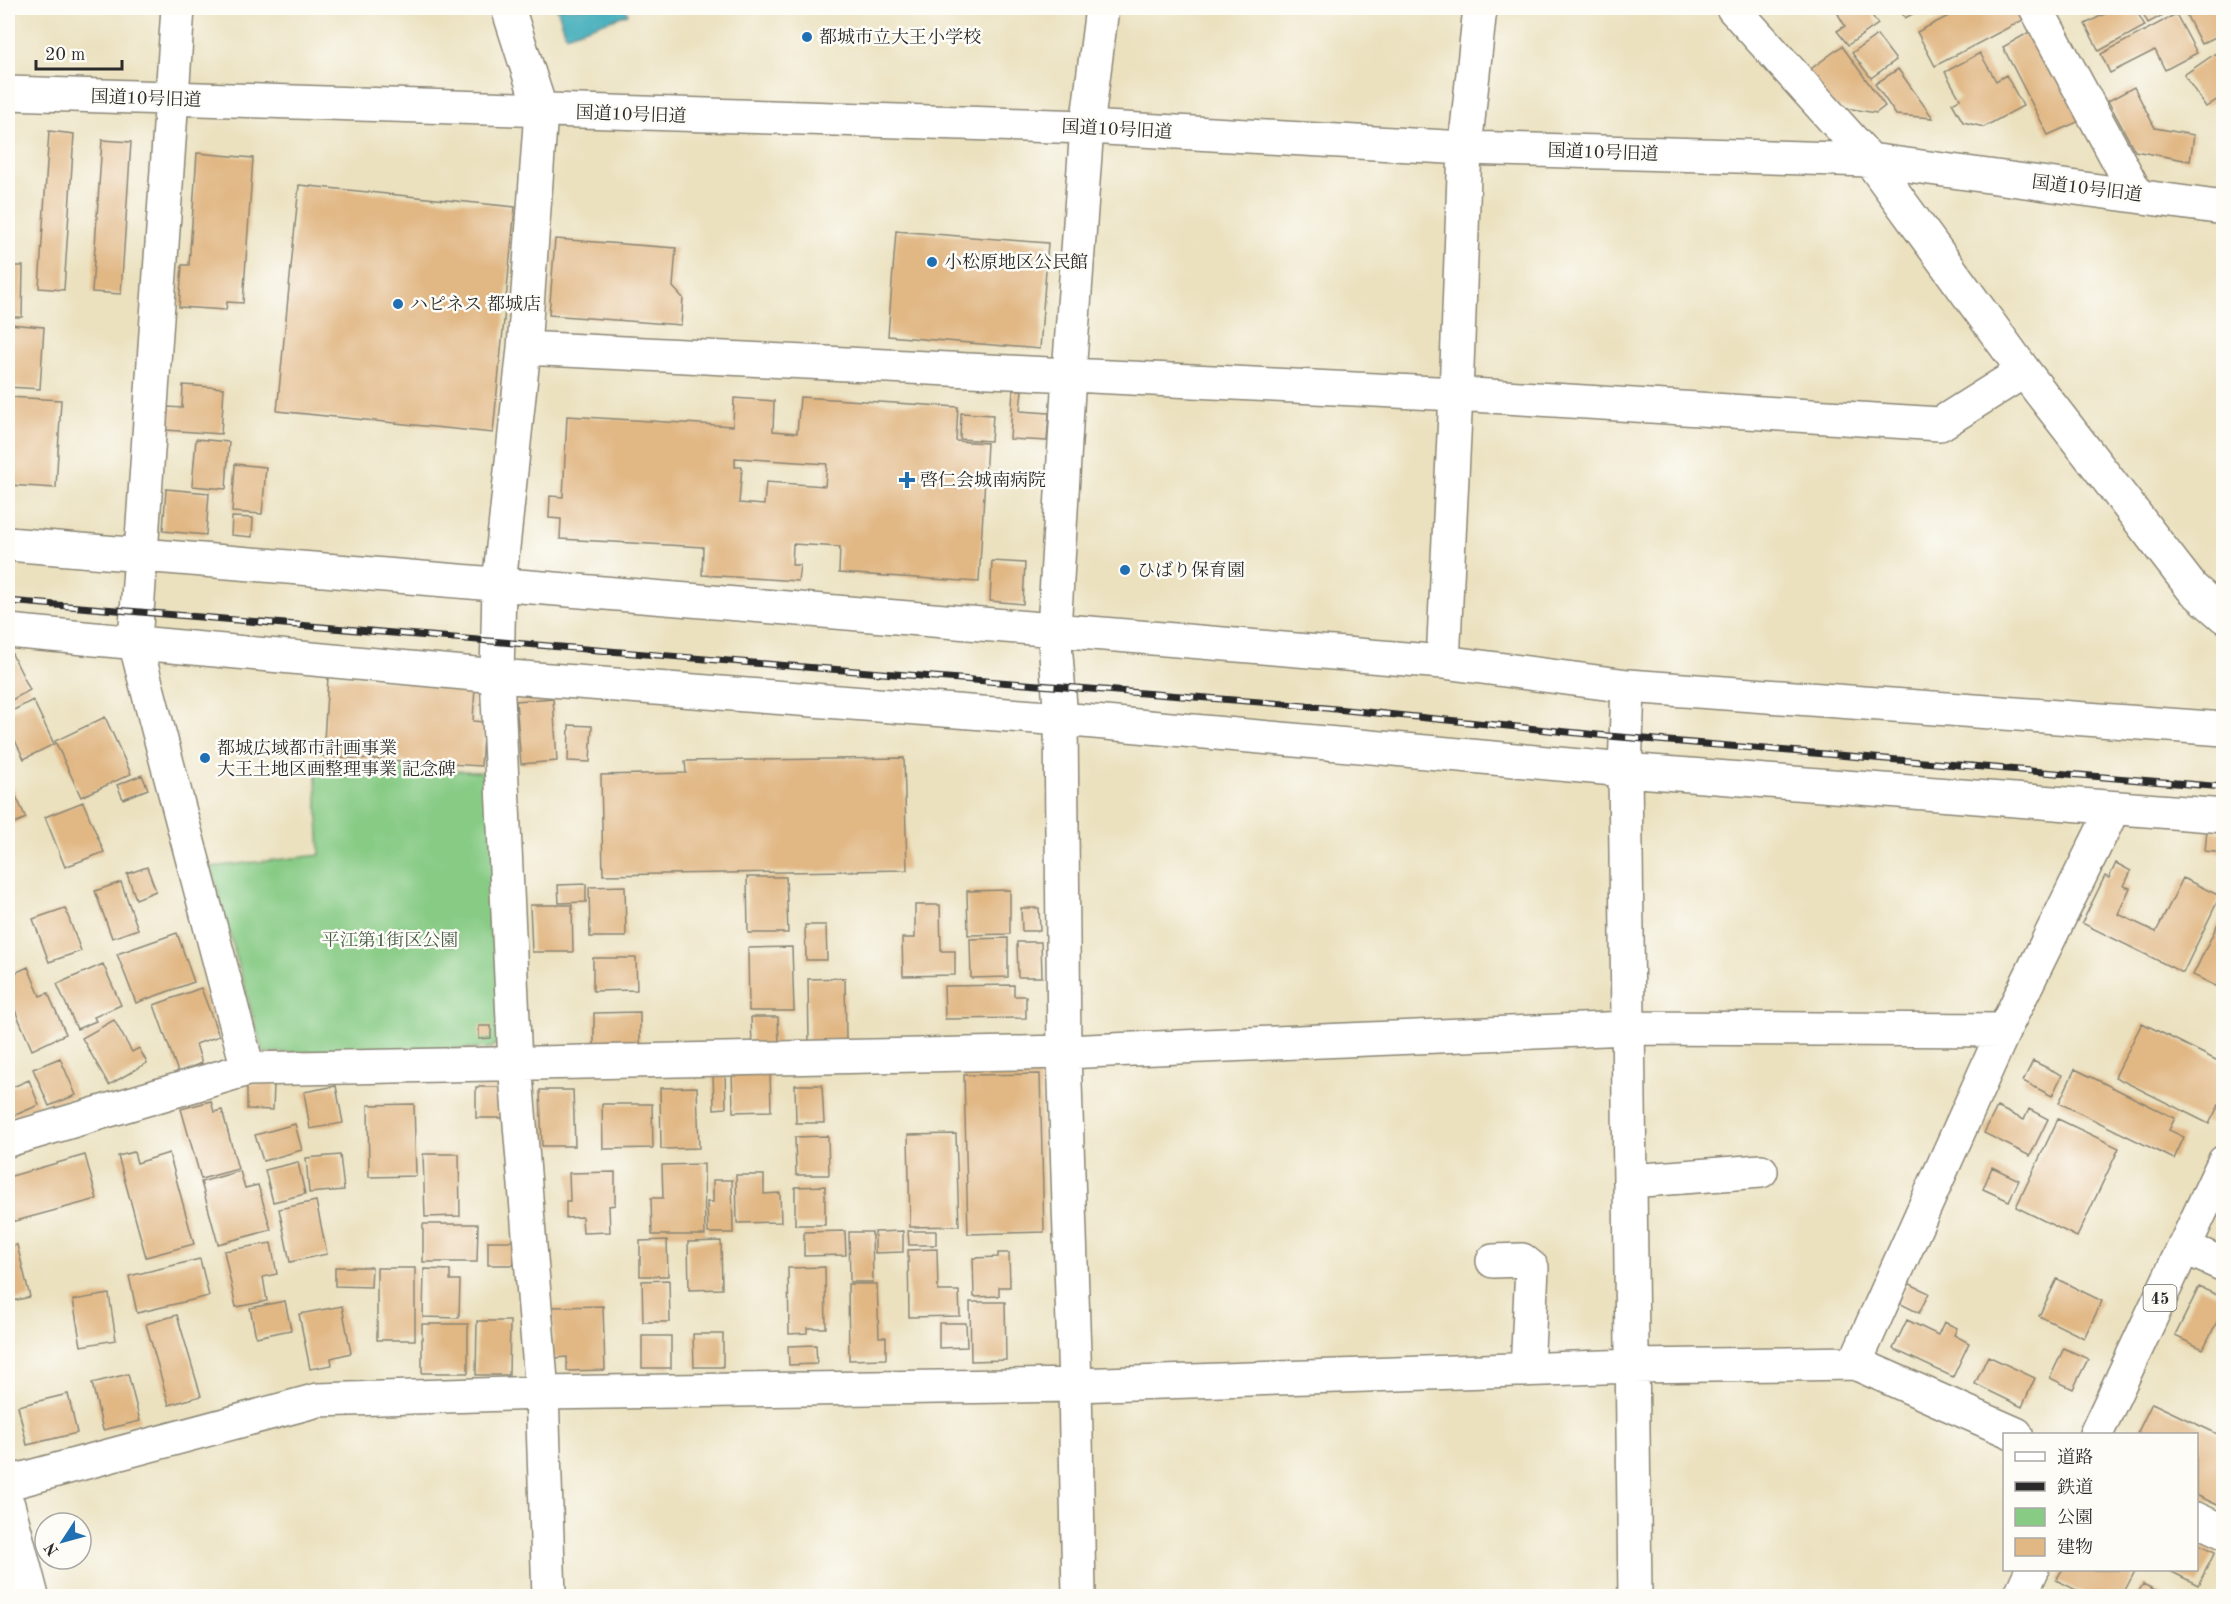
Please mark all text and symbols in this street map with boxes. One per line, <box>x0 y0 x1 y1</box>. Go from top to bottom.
place label: 都城市立大王小学校 <box>819 27 981 47</box>
marker: 都城市立大王小学校 <box>800 30 814 44</box>
scale bar <box>36 33 122 71</box>
text: 20 m <box>45 46 85 64</box>
street label: 国道10号旧道 <box>90 86 202 110</box>
street label: 国道10号旧道 <box>575 102 687 126</box>
street label: 国道10号旧道 <box>1061 116 1173 142</box>
street label: 国道10号旧道 <box>1547 140 1659 164</box>
street label: 国道10号旧道 <box>2031 171 2143 205</box>
place label: 小松原地区公民館 <box>944 252 1088 272</box>
marker: 小松原地区公民館 <box>925 255 939 269</box>
place label: ハピネス 都城店 <box>410 294 541 314</box>
marker: ハピネス 都城店 <box>391 297 405 311</box>
place label: 啓仁会城南病院 <box>920 470 1046 490</box>
marker: 啓仁会城南病院 <box>898 471 916 489</box>
place label: ひばり保育園 <box>1137 560 1245 580</box>
marker: ひばり保育園 <box>1118 563 1132 577</box>
place label: 都城広域都市計画事業 大王土地区画整理事業 記念碑 <box>217 738 456 779</box>
marker: 都城広域都市計画事業 大王土地区画整理事業 記念碑 <box>198 751 212 765</box>
park label: 平江第1街区公園 <box>322 930 458 950</box>
road number: 45 <box>2144 1285 2176 1311</box>
legend <box>2003 1433 2198 1571</box>
text: 道路 <box>2057 1447 2093 1467</box>
text: 鉄道 <box>2057 1477 2093 1497</box>
text: 公園 <box>2057 1508 2093 1527</box>
north arrow <box>33 1511 93 1571</box>
text: 建物 <box>2057 1537 2093 1557</box>
text: N <box>42 1538 63 1558</box>

